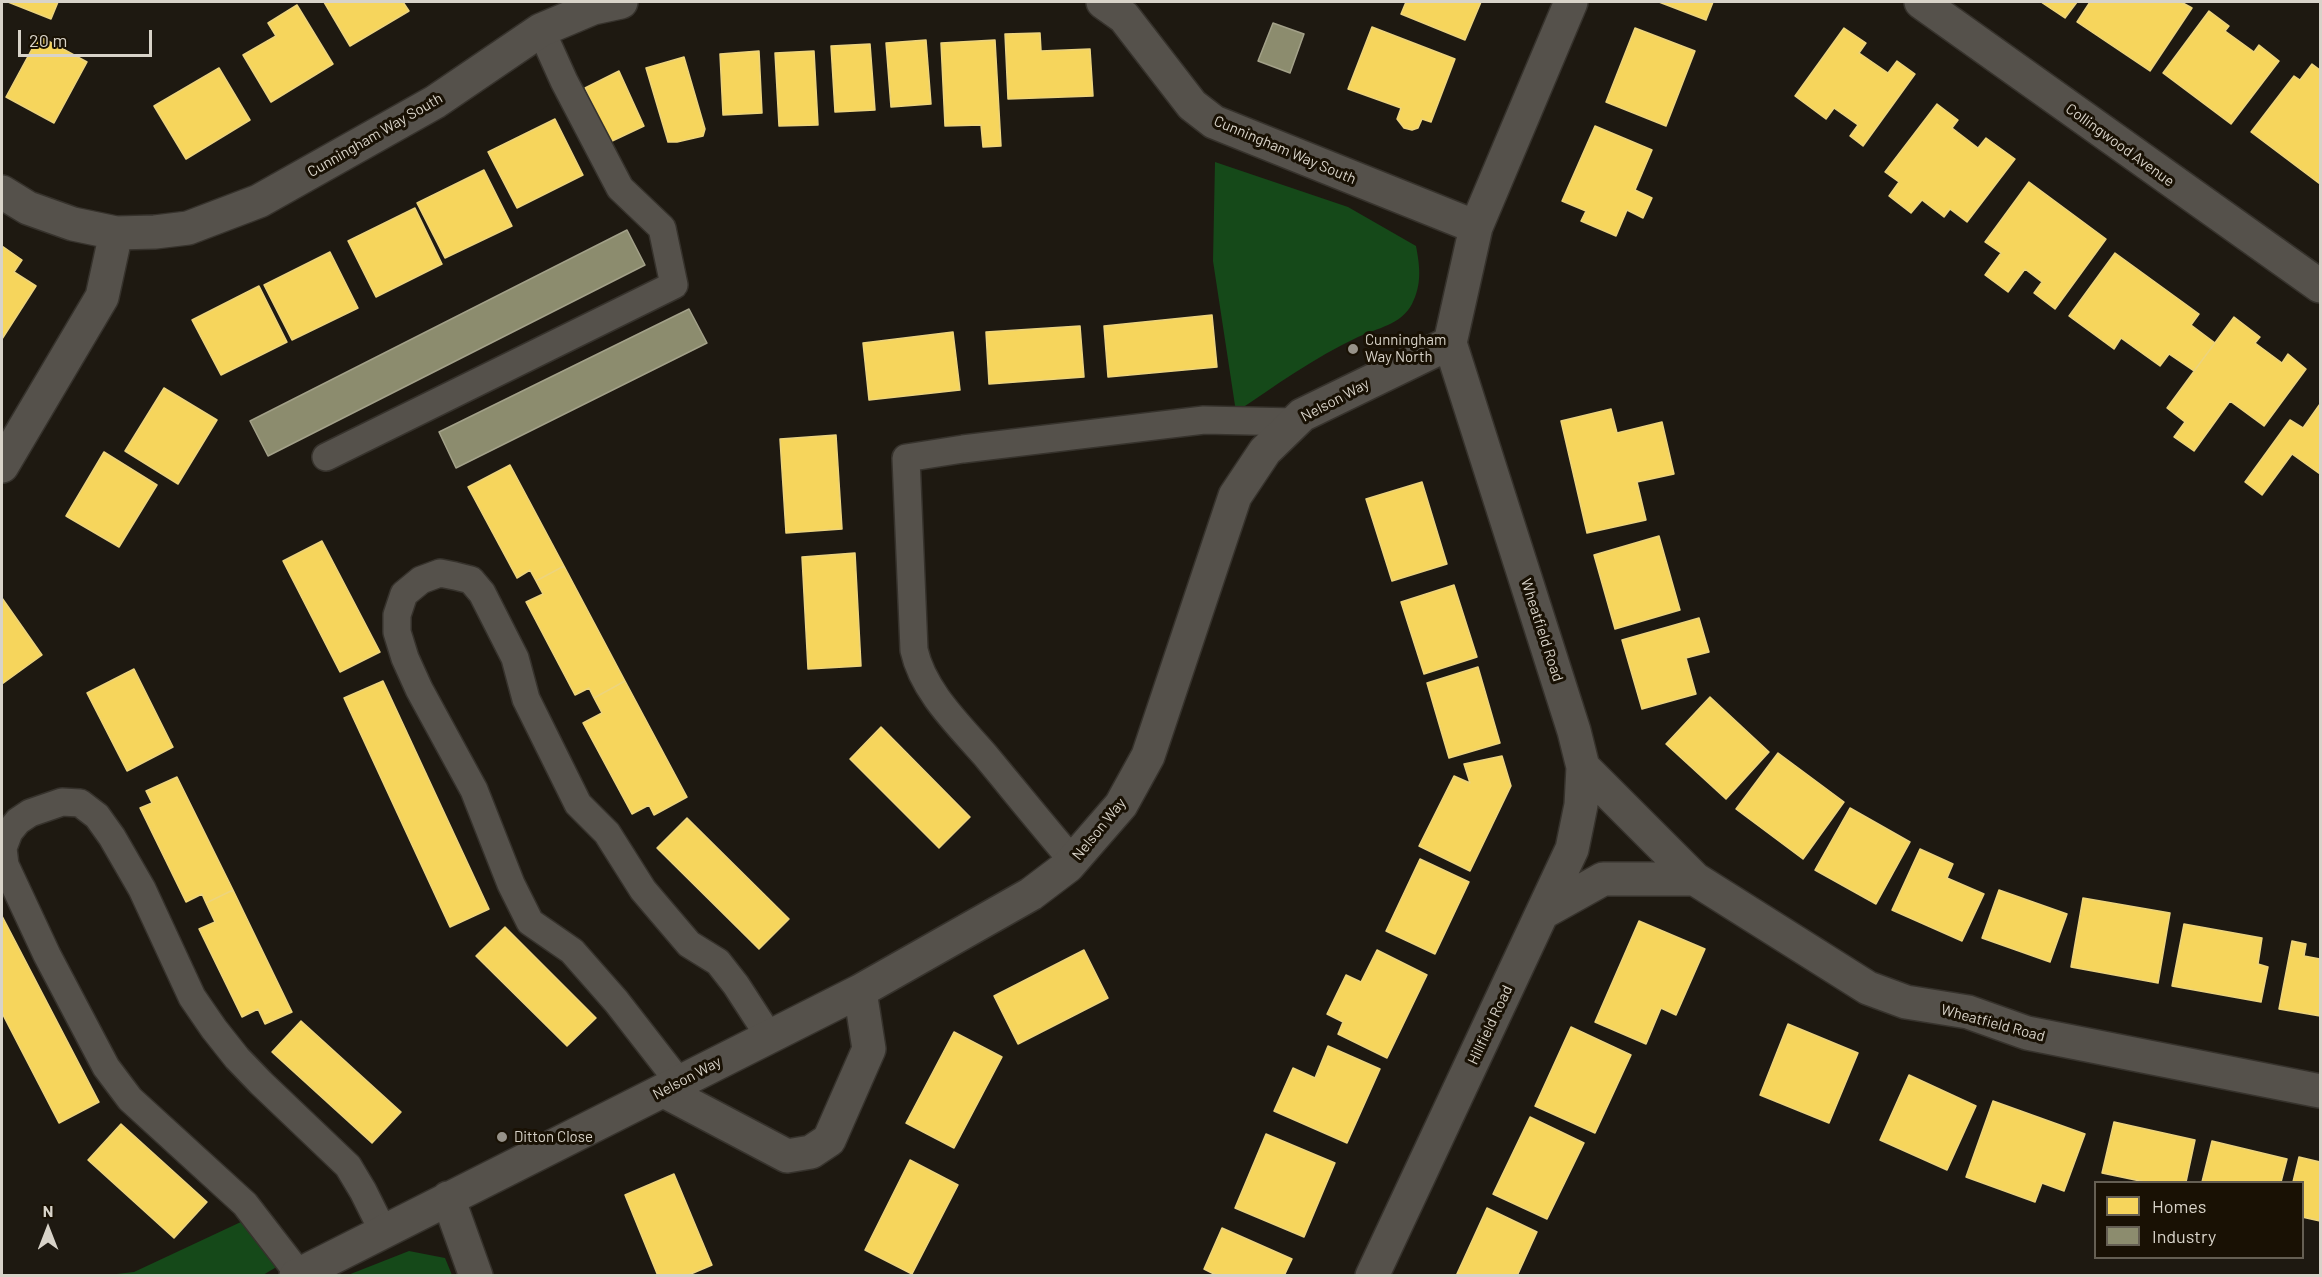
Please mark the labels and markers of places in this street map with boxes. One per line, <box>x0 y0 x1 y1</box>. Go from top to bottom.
place label: Cunningham Way North <box>1365 331 1446 366</box>
marker: Cunningham Way North <box>1346 342 1360 356</box>
place label: Ditton Close <box>514 1128 593 1146</box>
marker: Ditton Close <box>495 1130 509 1144</box>

